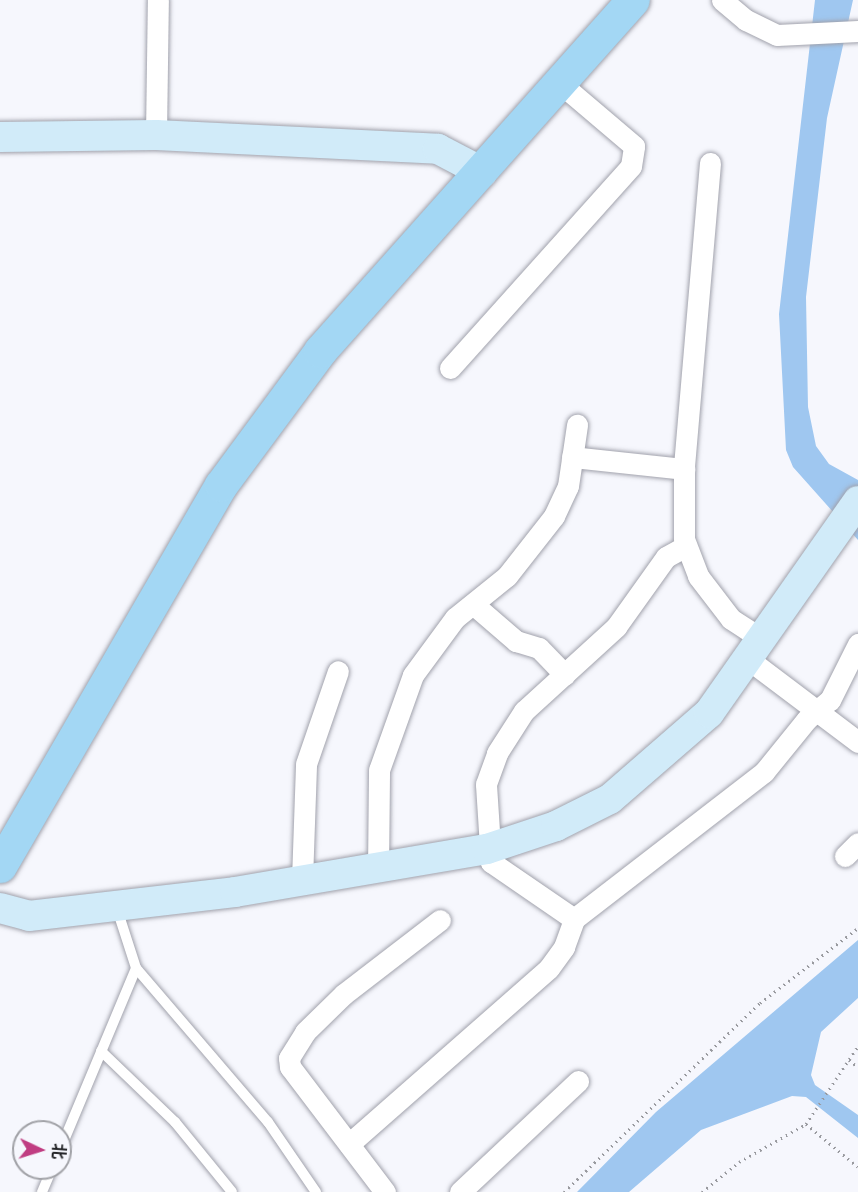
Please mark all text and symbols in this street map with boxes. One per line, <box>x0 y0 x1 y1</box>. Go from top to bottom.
north arrow <box>12 1120 72 1180</box>
text: 北 <box>48 1142 68 1160</box>

